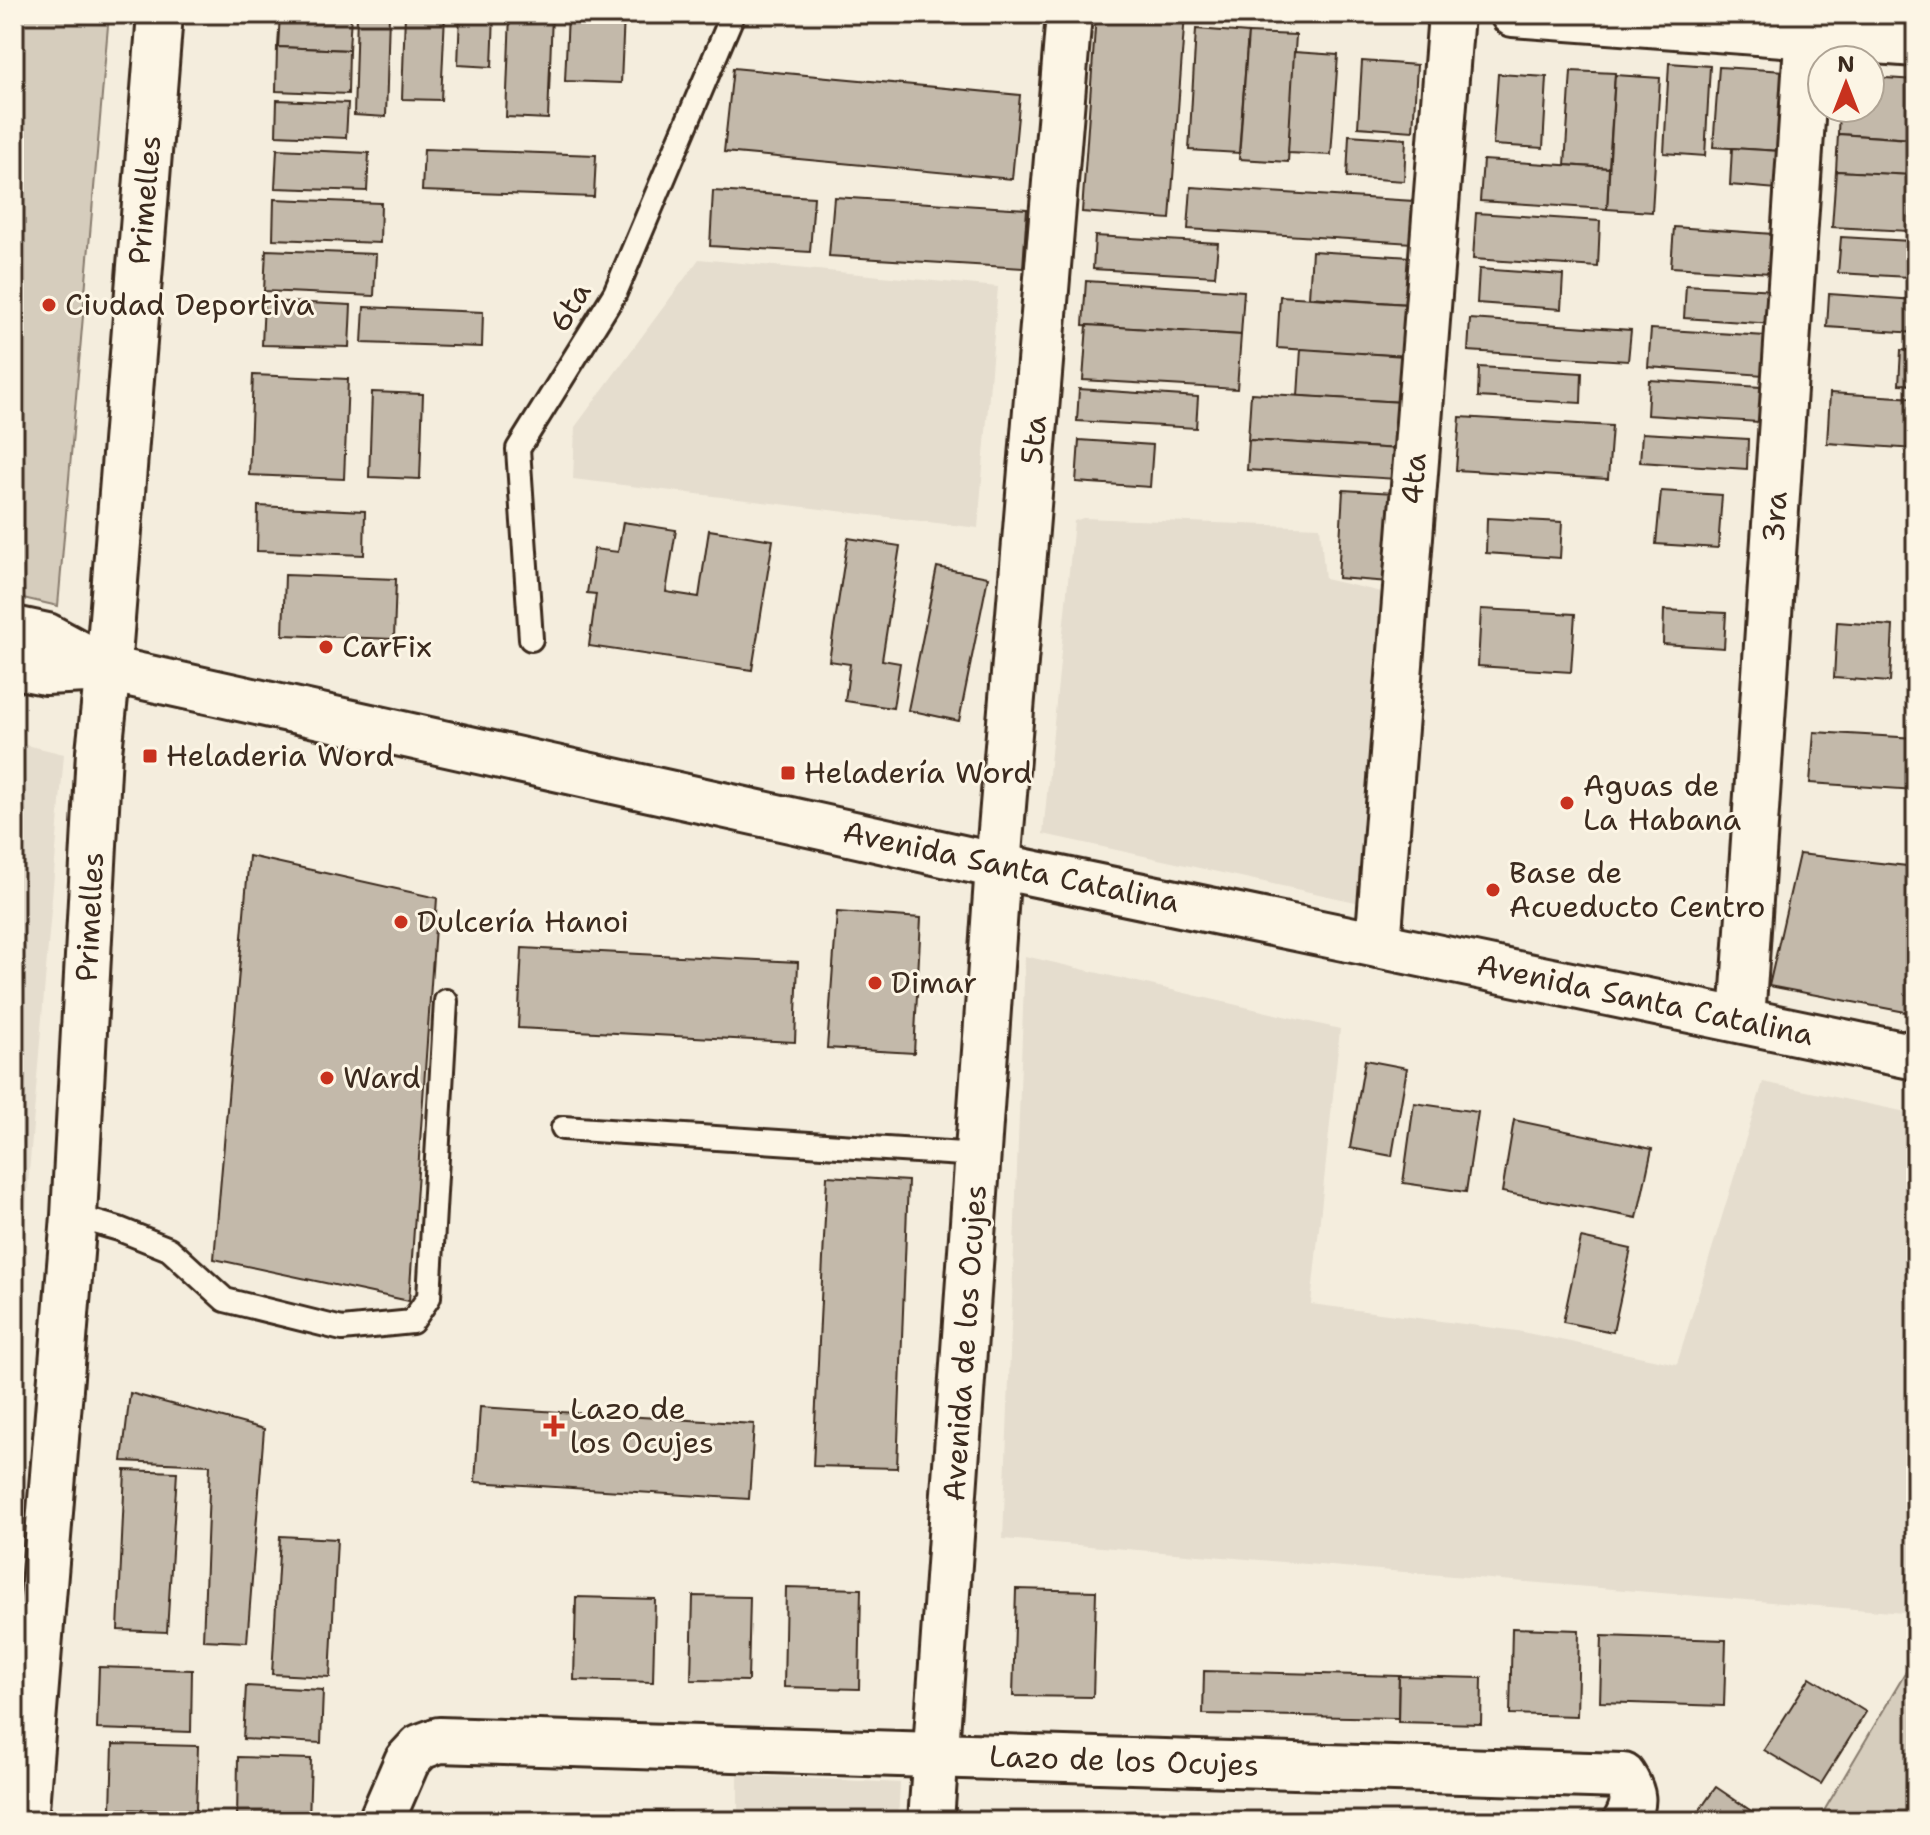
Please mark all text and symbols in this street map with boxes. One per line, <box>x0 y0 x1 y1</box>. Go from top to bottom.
north arrow <box>1806 44 1886 124</box>
text: N <box>1837 50 1855 79</box>
street label: Primelles <box>118 134 171 266</box>
street label: 6ta <box>539 274 601 339</box>
place label: Ciudad Deportiva <box>65 284 315 325</box>
marker: Ciudad Deportiva <box>40 296 58 314</box>
street label: 5ta <box>1011 413 1056 466</box>
street label: 4ta <box>1391 451 1436 506</box>
street label: 3ra <box>1752 490 1797 544</box>
place label: CarFix <box>342 626 432 667</box>
marker: CarFix <box>317 638 335 656</box>
place label: Heladeria Word <box>166 735 394 776</box>
marker: Heladeria Word <box>141 747 159 765</box>
place label: Heladería Word <box>804 752 1032 793</box>
marker: Heladería Word <box>779 764 797 782</box>
place label: Aguas de La Habana <box>1583 765 1742 840</box>
marker: Aguas de La Habana <box>1558 794 1576 812</box>
street label: Avenida Santa Catalina <box>839 811 1183 922</box>
street label: Primelles <box>66 851 113 983</box>
place label: Base de Acueducto Centro <box>1509 852 1765 927</box>
marker: Base de Acueducto Centro <box>1484 881 1502 899</box>
place label: Dulcería Hanoi <box>417 901 629 942</box>
marker: Dulcería Hanoi <box>392 913 410 931</box>
street label: Avenida Santa Catalina <box>1473 944 1817 1055</box>
place label: Dimar <box>891 962 977 1003</box>
marker: Dimar <box>866 974 884 992</box>
place label: Ward <box>343 1057 421 1098</box>
marker: Ward <box>318 1069 336 1087</box>
street label: Avenida de los Ocujes <box>933 1183 996 1503</box>
place label: Lazo de los Ocujes <box>570 1388 714 1463</box>
marker: Lazo de los Ocujes <box>545 1417 563 1435</box>
street label: Lazo de los Ocujes <box>988 1735 1260 1786</box>

